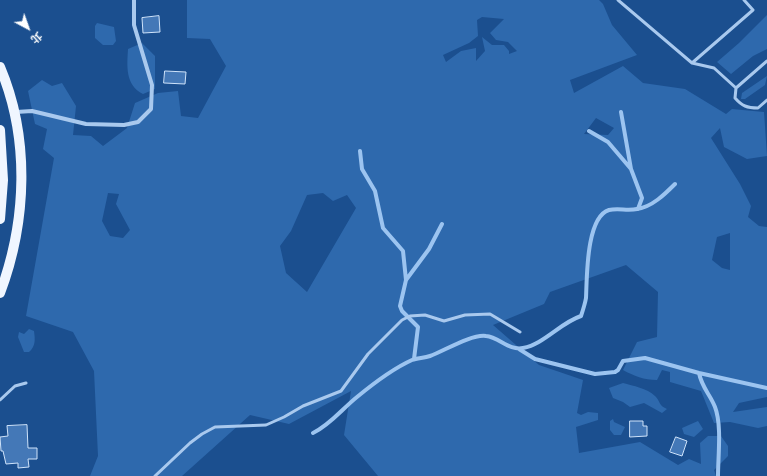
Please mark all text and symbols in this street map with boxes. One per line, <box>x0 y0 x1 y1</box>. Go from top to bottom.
north arrow <box>8 8 48 48</box>
text: 北 <box>27 28 45 47</box>

